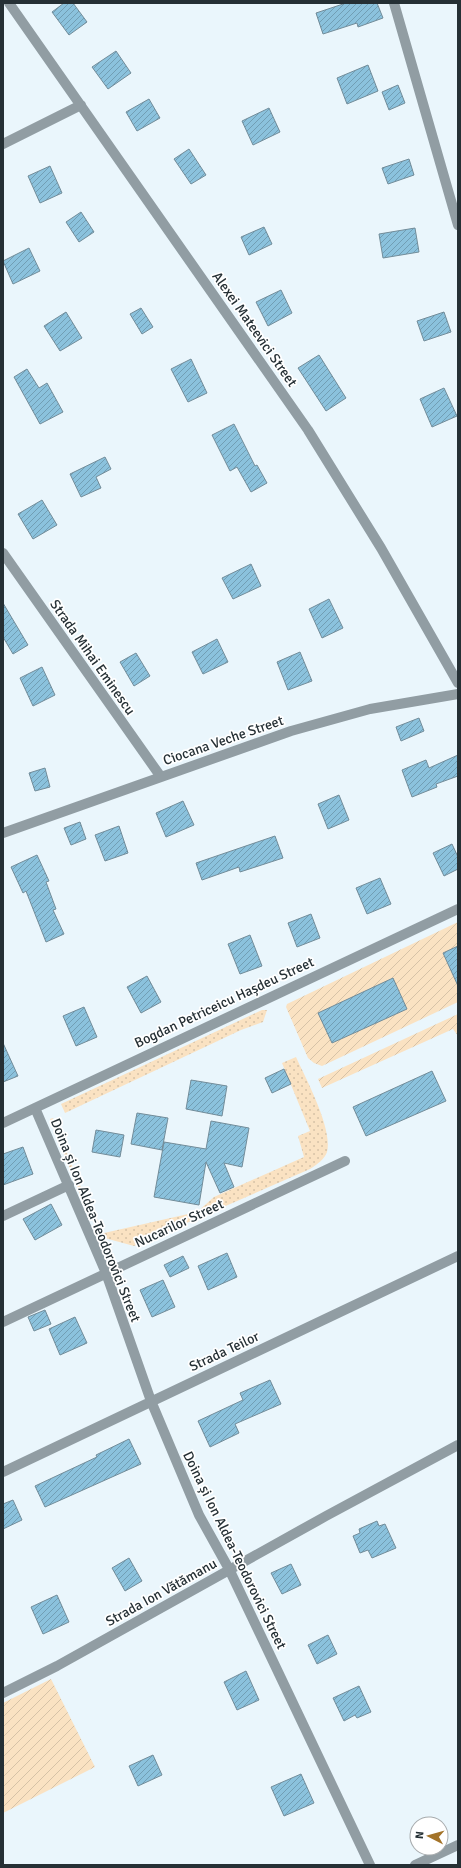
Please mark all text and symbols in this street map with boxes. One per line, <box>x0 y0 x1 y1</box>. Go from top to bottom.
street label: Alexei Mateevici Street <box>209 269 301 390</box>
street label: Strada Mihai Eminescu <box>46 596 139 718</box>
street label: Ciocana Veche Street <box>161 712 286 769</box>
street label: Bogdan Petriceicu Hașdeu Street <box>132 953 317 1052</box>
street label: Doina și Ion Aldea-Teodorovici Street <box>47 1116 144 1325</box>
street label: Nucarilor Street <box>132 1195 226 1251</box>
street label: Strada Teilor <box>186 1327 263 1375</box>
street label: Doina și Ion Aldea-Teodorovici Street <box>179 1449 290 1652</box>
street label: Strada Ion Vătămanu <box>103 1555 220 1630</box>
north arrow <box>409 1816 449 1856</box>
text: N <box>413 1831 426 1839</box>

